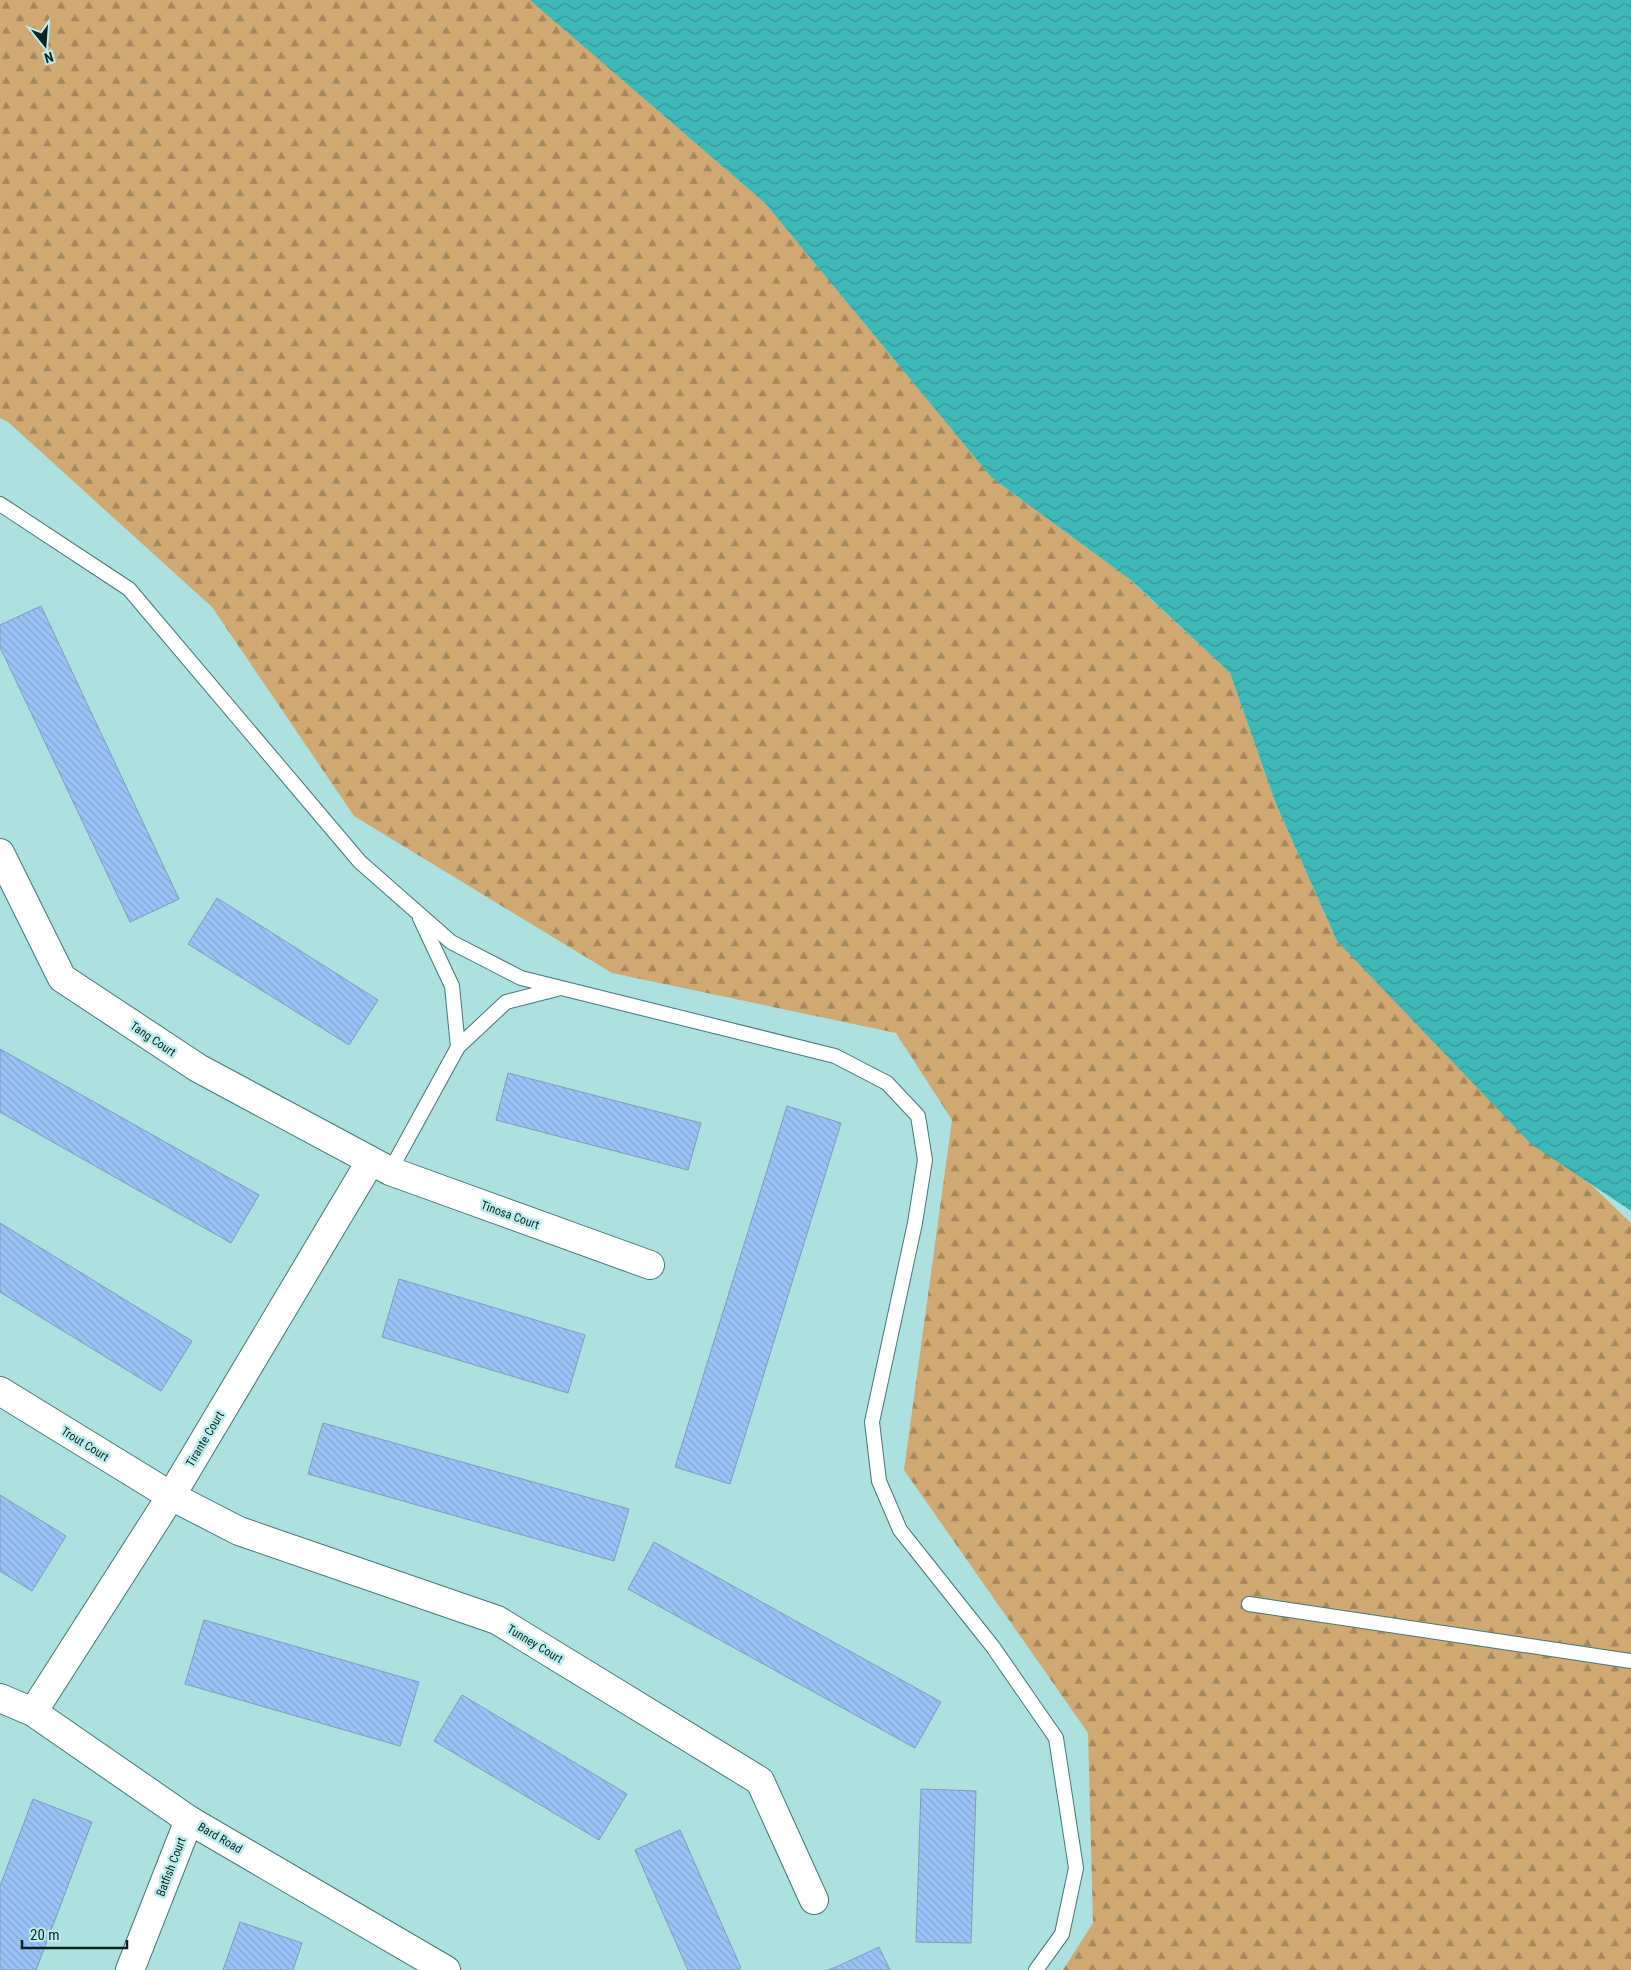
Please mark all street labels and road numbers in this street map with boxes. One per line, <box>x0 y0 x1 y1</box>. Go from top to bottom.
street label: Tang Court <box>128 1019 179 1060</box>
street label: Tinosa Court <box>479 1198 541 1232</box>
street label: Tirante Court <box>183 1408 227 1469</box>
street label: Trout Court <box>59 1424 112 1464</box>
street label: Tunney Court <box>505 1622 566 1666</box>
street label: Bard Road <box>195 1820 245 1856</box>
street label: Batfish Court <box>153 1835 189 1898</box>

